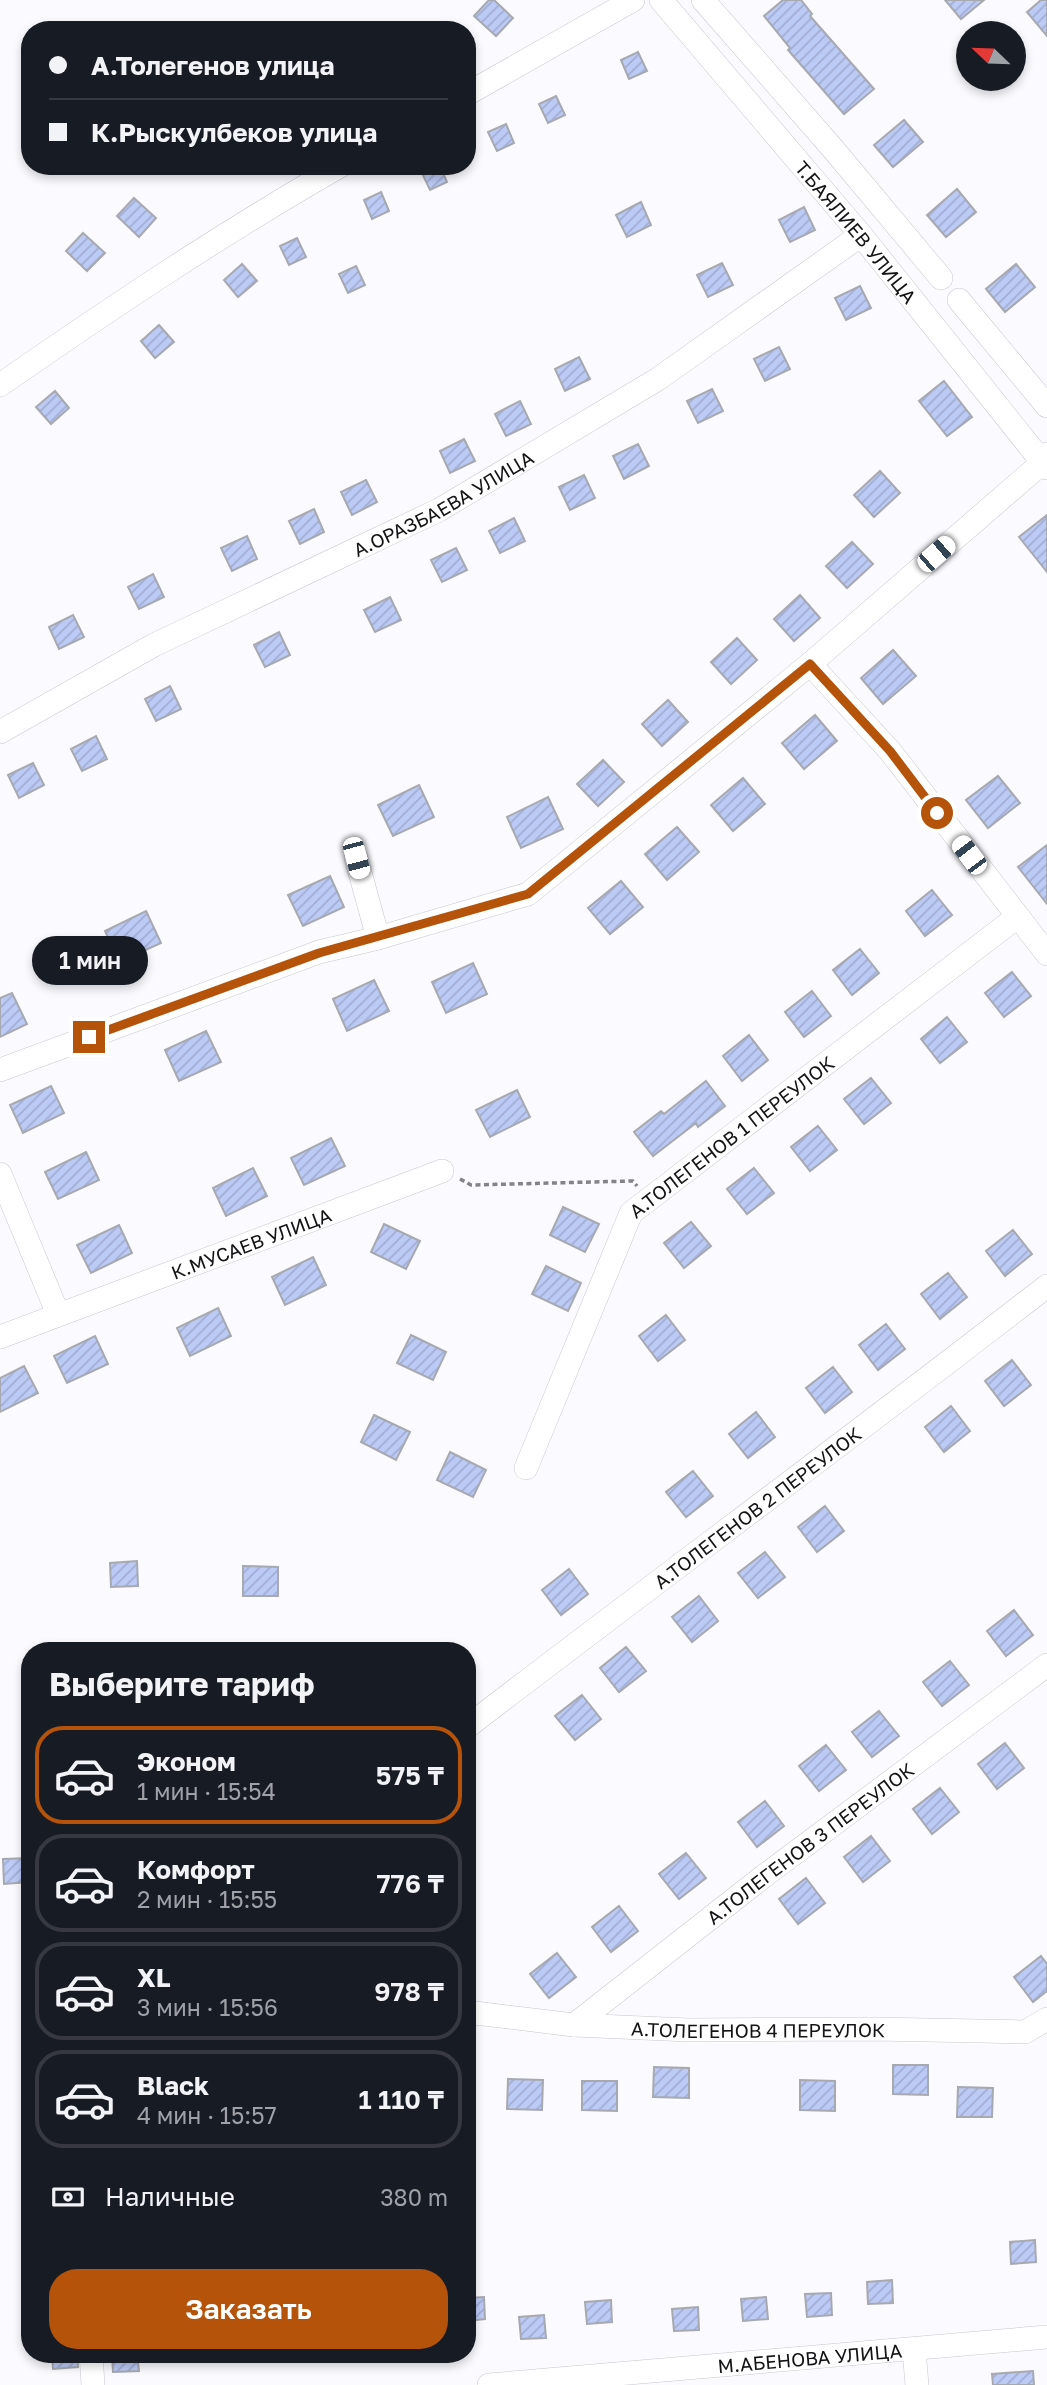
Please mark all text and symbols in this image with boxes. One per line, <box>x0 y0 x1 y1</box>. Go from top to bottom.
north arrow <box>956 21 1026 91</box>
map controls <box>956 21 1026 91</box>
text: А.Толегенов улица <box>91 50 335 81</box>
text: К.Рыскулбеков улица <box>91 117 377 148</box>
street label: Т.БАЯЛИЕВ УЛИЦА <box>791 156 922 308</box>
street label: А.ОРАЗБАЕВА УЛИЦА <box>349 445 537 561</box>
car <box>914 532 959 576</box>
route start <box>921 797 953 829</box>
car <box>948 832 991 878</box>
car <box>341 835 372 881</box>
callout: 1 мин <box>31 936 147 984</box>
text: 1 мин <box>59 946 121 974</box>
route end <box>73 1021 105 1053</box>
street label: А.ТОЛЕГЕНОВ 1 ПЕРЕУЛОК <box>624 1050 838 1222</box>
street label: К.МУСАЕВ УЛИЦА <box>168 1202 334 1283</box>
street label: А.ТОЛЕГЕНОВ 2 ПЕРЕУЛОК <box>649 1421 865 1593</box>
text: Выберите тариф <box>49 1665 315 1703</box>
icon: car <box>53 1744 116 1807</box>
text: Эконом <box>137 1746 236 1777</box>
street label: А.ТОЛЕГЕНОВ 3 ПЕРЕУЛОК <box>702 1757 918 1928</box>
text: 575 ₸ <box>376 1760 444 1791</box>
text: 1 мин · 15:54 <box>137 1777 276 1805</box>
icon: car <box>53 1852 116 1915</box>
text: Комфорт <box>137 1854 255 1885</box>
text: 776 ₸ <box>377 1868 444 1899</box>
text: 2 мин · 15:55 <box>137 1885 277 1913</box>
icon: car <box>53 1960 116 2023</box>
text: XL <box>137 1962 171 1993</box>
text: 978 ₸ <box>374 1976 444 2007</box>
text: 3 мин · 15:56 <box>137 1993 278 2021</box>
street label: А.ТОЛЕГЕНОВ 4 ПЕРЕУЛОК <box>631 2016 885 2042</box>
icon: car <box>53 2068 116 2131</box>
text: Black <box>137 2070 209 2101</box>
text: 1 110 ₸ <box>358 2084 444 2115</box>
text: 4 мин · 15:57 <box>137 2101 277 2129</box>
icon: cash <box>49 2178 87 2216</box>
text: Наличные <box>105 2181 235 2212</box>
text: 380 m <box>380 2183 448 2211</box>
button: Заказать <box>49 2269 448 2349</box>
street label: М.АБЕНОВА УЛИЦА <box>717 2338 903 2377</box>

